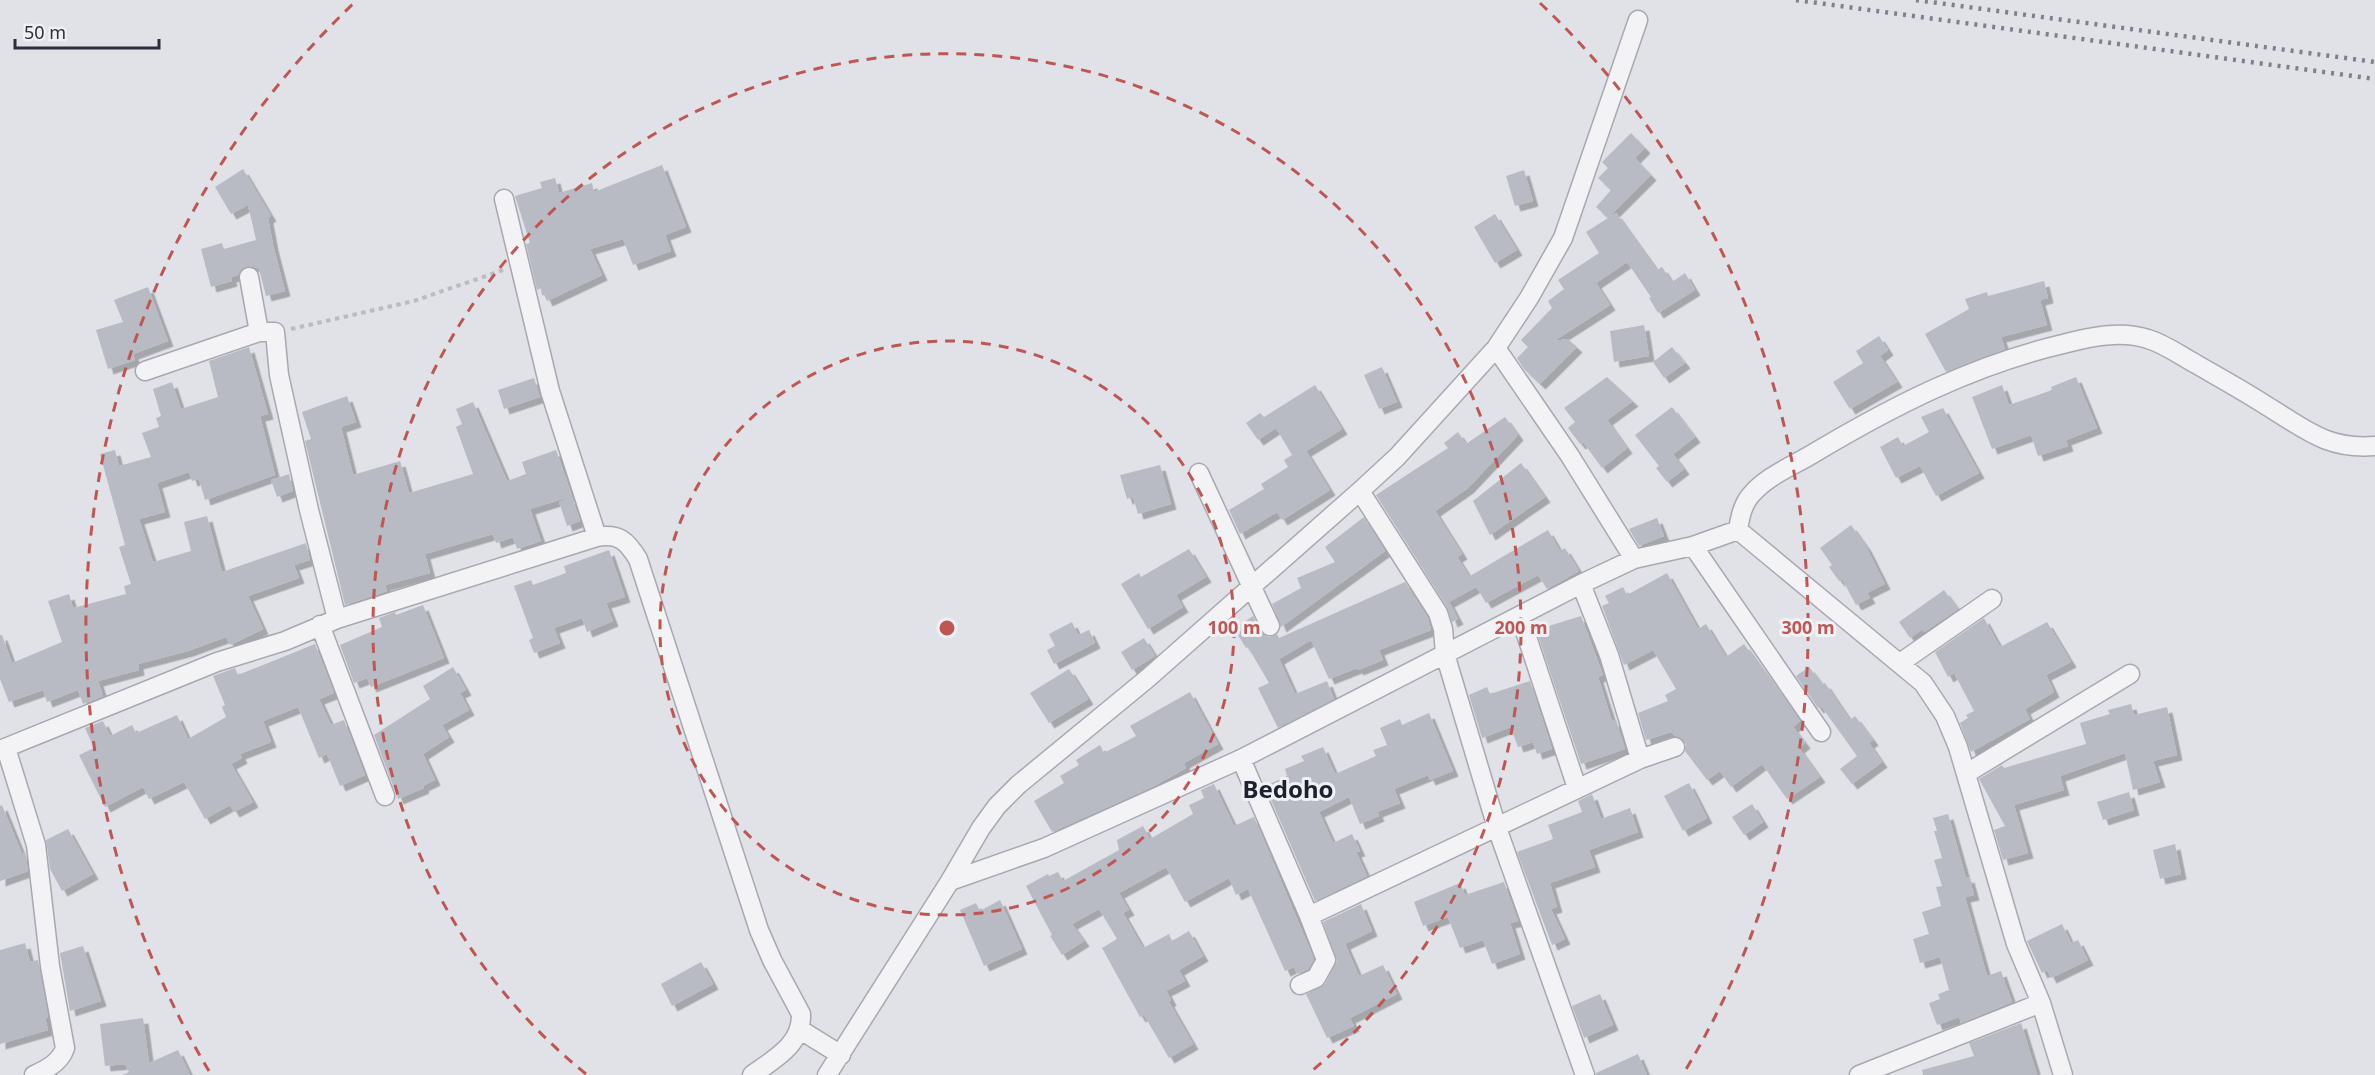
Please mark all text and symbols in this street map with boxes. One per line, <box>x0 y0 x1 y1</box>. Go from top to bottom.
scale bar <box>15 12 159 50</box>
text: 50 m <box>24 20 66 44</box>
text: 100 m <box>1207 615 1261 639</box>
text: 200 m <box>1494 615 1548 639</box>
text: 300 m <box>1781 615 1835 639</box>
centre of rings <box>937 618 957 638</box>
district label: Bedoho <box>1242 772 1334 805</box>

